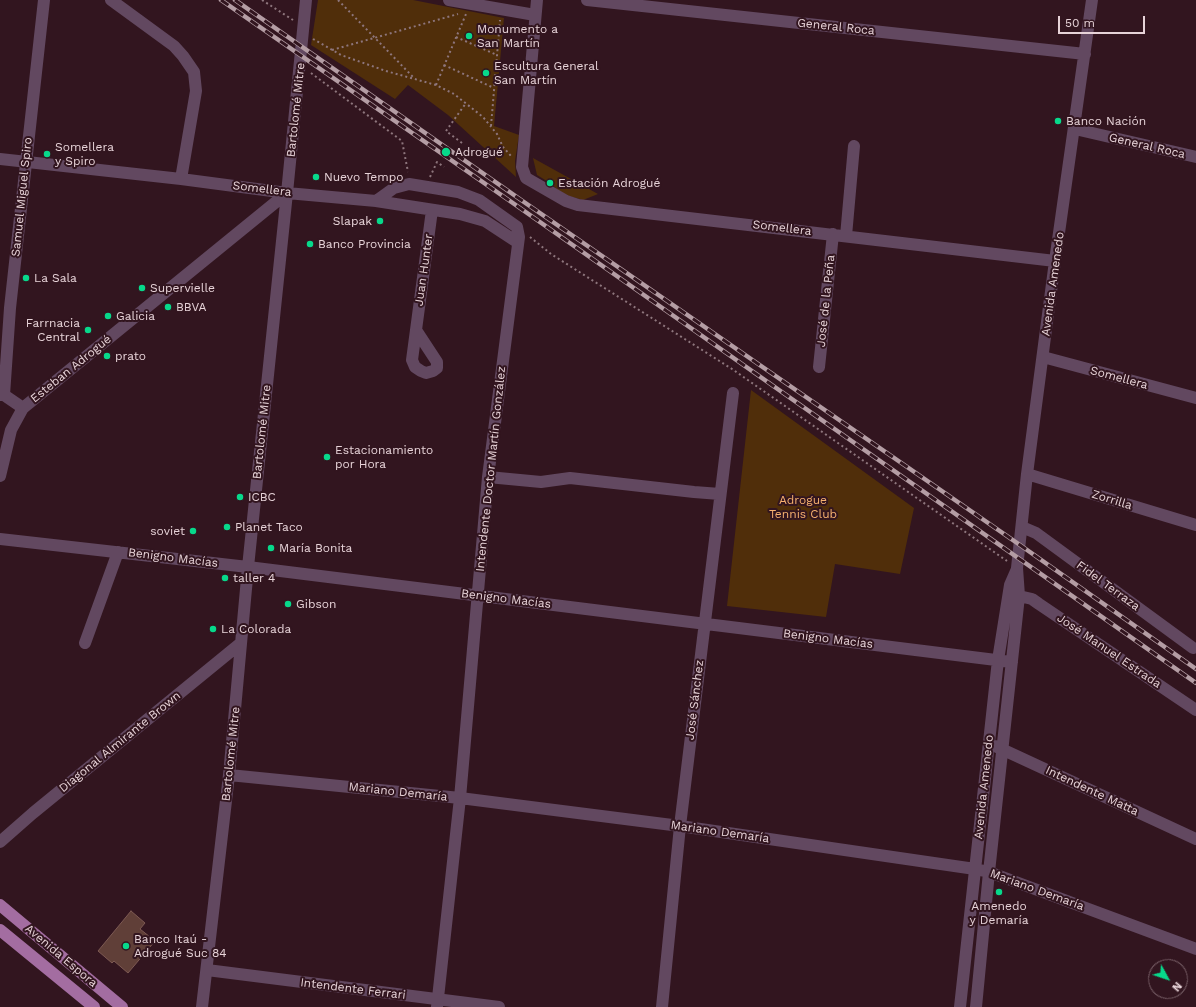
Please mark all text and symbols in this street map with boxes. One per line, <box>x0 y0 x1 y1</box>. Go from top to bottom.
scale bar <box>1060 8 1147 34</box>
street label: General Roca <box>797 16 875 38</box>
text: 50 m <box>1065 16 1095 30</box>
place label: Monumento a San Martín <box>477 22 558 50</box>
marker: Monumento a San Martín <box>464 31 474 41</box>
place label: Escultura General San Martín <box>494 59 599 87</box>
street label: Bartolomé Mitre <box>284 62 308 158</box>
marker: Escultura General San Martín <box>481 68 491 78</box>
place label: Banco Nación <box>1066 114 1146 128</box>
marker: Banco Nación <box>1053 116 1063 126</box>
street label: General Roca <box>1108 130 1186 162</box>
street label: Samuel Miguel Spiro <box>9 137 35 257</box>
place label: Somellera y Spiro <box>55 140 114 168</box>
place label: Adrogué <box>455 145 503 159</box>
marker: Adrogué <box>440 146 452 158</box>
marker: Somellera y Spiro <box>42 149 52 159</box>
place label: Nuevo Tempo <box>324 170 403 184</box>
marker: Nuevo Tempo <box>311 172 321 182</box>
place label: Estación Adrogué <box>558 176 660 190</box>
street label: Somellera <box>232 178 292 200</box>
marker: Estación Adrogué <box>545 178 555 188</box>
place label: Slapak <box>333 214 372 228</box>
marker: Slapak <box>375 216 385 226</box>
street label: Somellera <box>752 217 812 239</box>
street label: Avenida Amenedo <box>1039 231 1067 337</box>
street label: Juan Hunter <box>412 233 436 307</box>
place label: Banco Provincia <box>318 237 411 251</box>
marker: Banco Provincia <box>305 239 315 249</box>
street label: José de la Peña <box>814 254 838 348</box>
place label: La Sala <box>34 271 77 285</box>
marker: La Sala <box>21 273 31 283</box>
place label: Supervielle <box>150 281 215 295</box>
marker: Supervielle <box>137 283 147 293</box>
place label: BBVA <box>176 300 207 314</box>
marker: BBVA <box>163 302 173 312</box>
place label: Galicia <box>116 309 155 323</box>
marker: Galicia <box>103 311 113 321</box>
place label: Farrnacia Central <box>26 316 80 344</box>
marker: Farrnacia Central <box>83 325 93 335</box>
street label: Esteban Adrogué <box>28 332 114 406</box>
place label: prato <box>115 349 146 363</box>
marker: prato <box>102 351 112 361</box>
street label: Somellera <box>1089 363 1149 393</box>
street label: Intendente Doctor Martín González <box>473 366 509 572</box>
street label: Bartolomé Mitre <box>250 384 274 480</box>
place label: Estacionamiento por Hora <box>335 443 433 471</box>
marker: Estacionamiento por Hora <box>322 452 332 462</box>
street label: Zorrilla <box>1090 487 1134 513</box>
place label: ICBC <box>248 490 276 504</box>
marker: ICBC <box>235 492 245 502</box>
park label: Adrogue Tennis Club <box>769 493 837 521</box>
place label: Planet Taco <box>235 520 303 534</box>
marker: Planet Taco <box>222 522 232 532</box>
place label: soviet <box>150 524 185 538</box>
marker: soviet <box>188 526 198 536</box>
place label: María Bonita <box>279 541 352 555</box>
marker: María Bonita <box>266 543 276 553</box>
street label: Benigno Macías <box>127 545 219 571</box>
street label: Fidel Terraza <box>1073 558 1143 614</box>
place label: taller 4 <box>233 571 275 585</box>
marker: taller 4 <box>220 573 230 583</box>
street label: Benigno Macías <box>460 586 552 612</box>
place label: Gibson <box>296 597 336 611</box>
marker: Gibson <box>283 599 293 609</box>
street label: José Manuel Estrada <box>1054 611 1164 691</box>
place label: La Colorada <box>221 622 291 636</box>
marker: La Colorada <box>208 624 218 634</box>
street label: Benigno Macías <box>782 626 874 652</box>
street label: José Sánchez <box>683 659 707 741</box>
street label: Diagonal Almirante Brown <box>56 688 184 796</box>
street label: Bartolomé Mitre <box>219 706 243 802</box>
street label: Avenida Amenedo <box>971 734 997 840</box>
street label: Intendente Matta <box>1043 763 1141 819</box>
street label: Mariano Demaría <box>348 780 448 804</box>
street label: Mariano Demaría <box>670 818 770 846</box>
street label: Mariano Demaría <box>988 866 1086 914</box>
marker: Amenedo y Demaría <box>994 887 1004 897</box>
place label: Amenedo y Demaría <box>970 899 1028 927</box>
street label: Avenida Espora <box>22 922 100 990</box>
place label: Banco Itaú - Adrogué Suc 84 <box>134 932 227 960</box>
marker: Banco Itaú - Adrogué Suc 84 <box>121 941 131 951</box>
north arrow <box>1148 959 1188 999</box>
street label: Intendente Ferrari <box>299 975 407 1003</box>
text: N <box>1169 979 1184 994</box>

